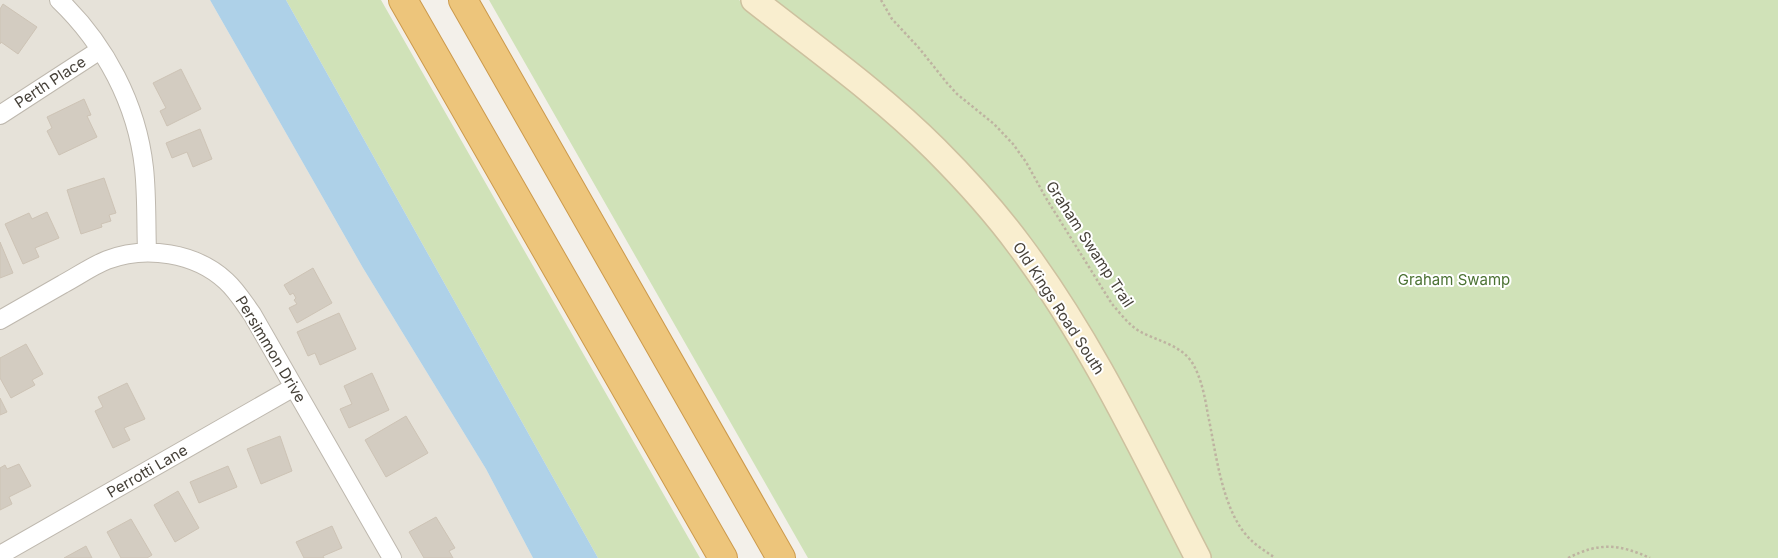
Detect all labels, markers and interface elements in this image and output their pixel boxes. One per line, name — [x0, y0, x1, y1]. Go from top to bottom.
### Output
street label: Perth Place — [11, 52, 89, 112]
street label: Graham Swamp Trail — [1042, 177, 1138, 311]
street label: Old Kings Road South — [1009, 238, 1109, 378]
park label: Graham Swamp — [1398, 270, 1510, 289]
street label: Persimmon Drive — [232, 292, 310, 406]
street label: Perrotti Lane — [103, 440, 191, 502]

